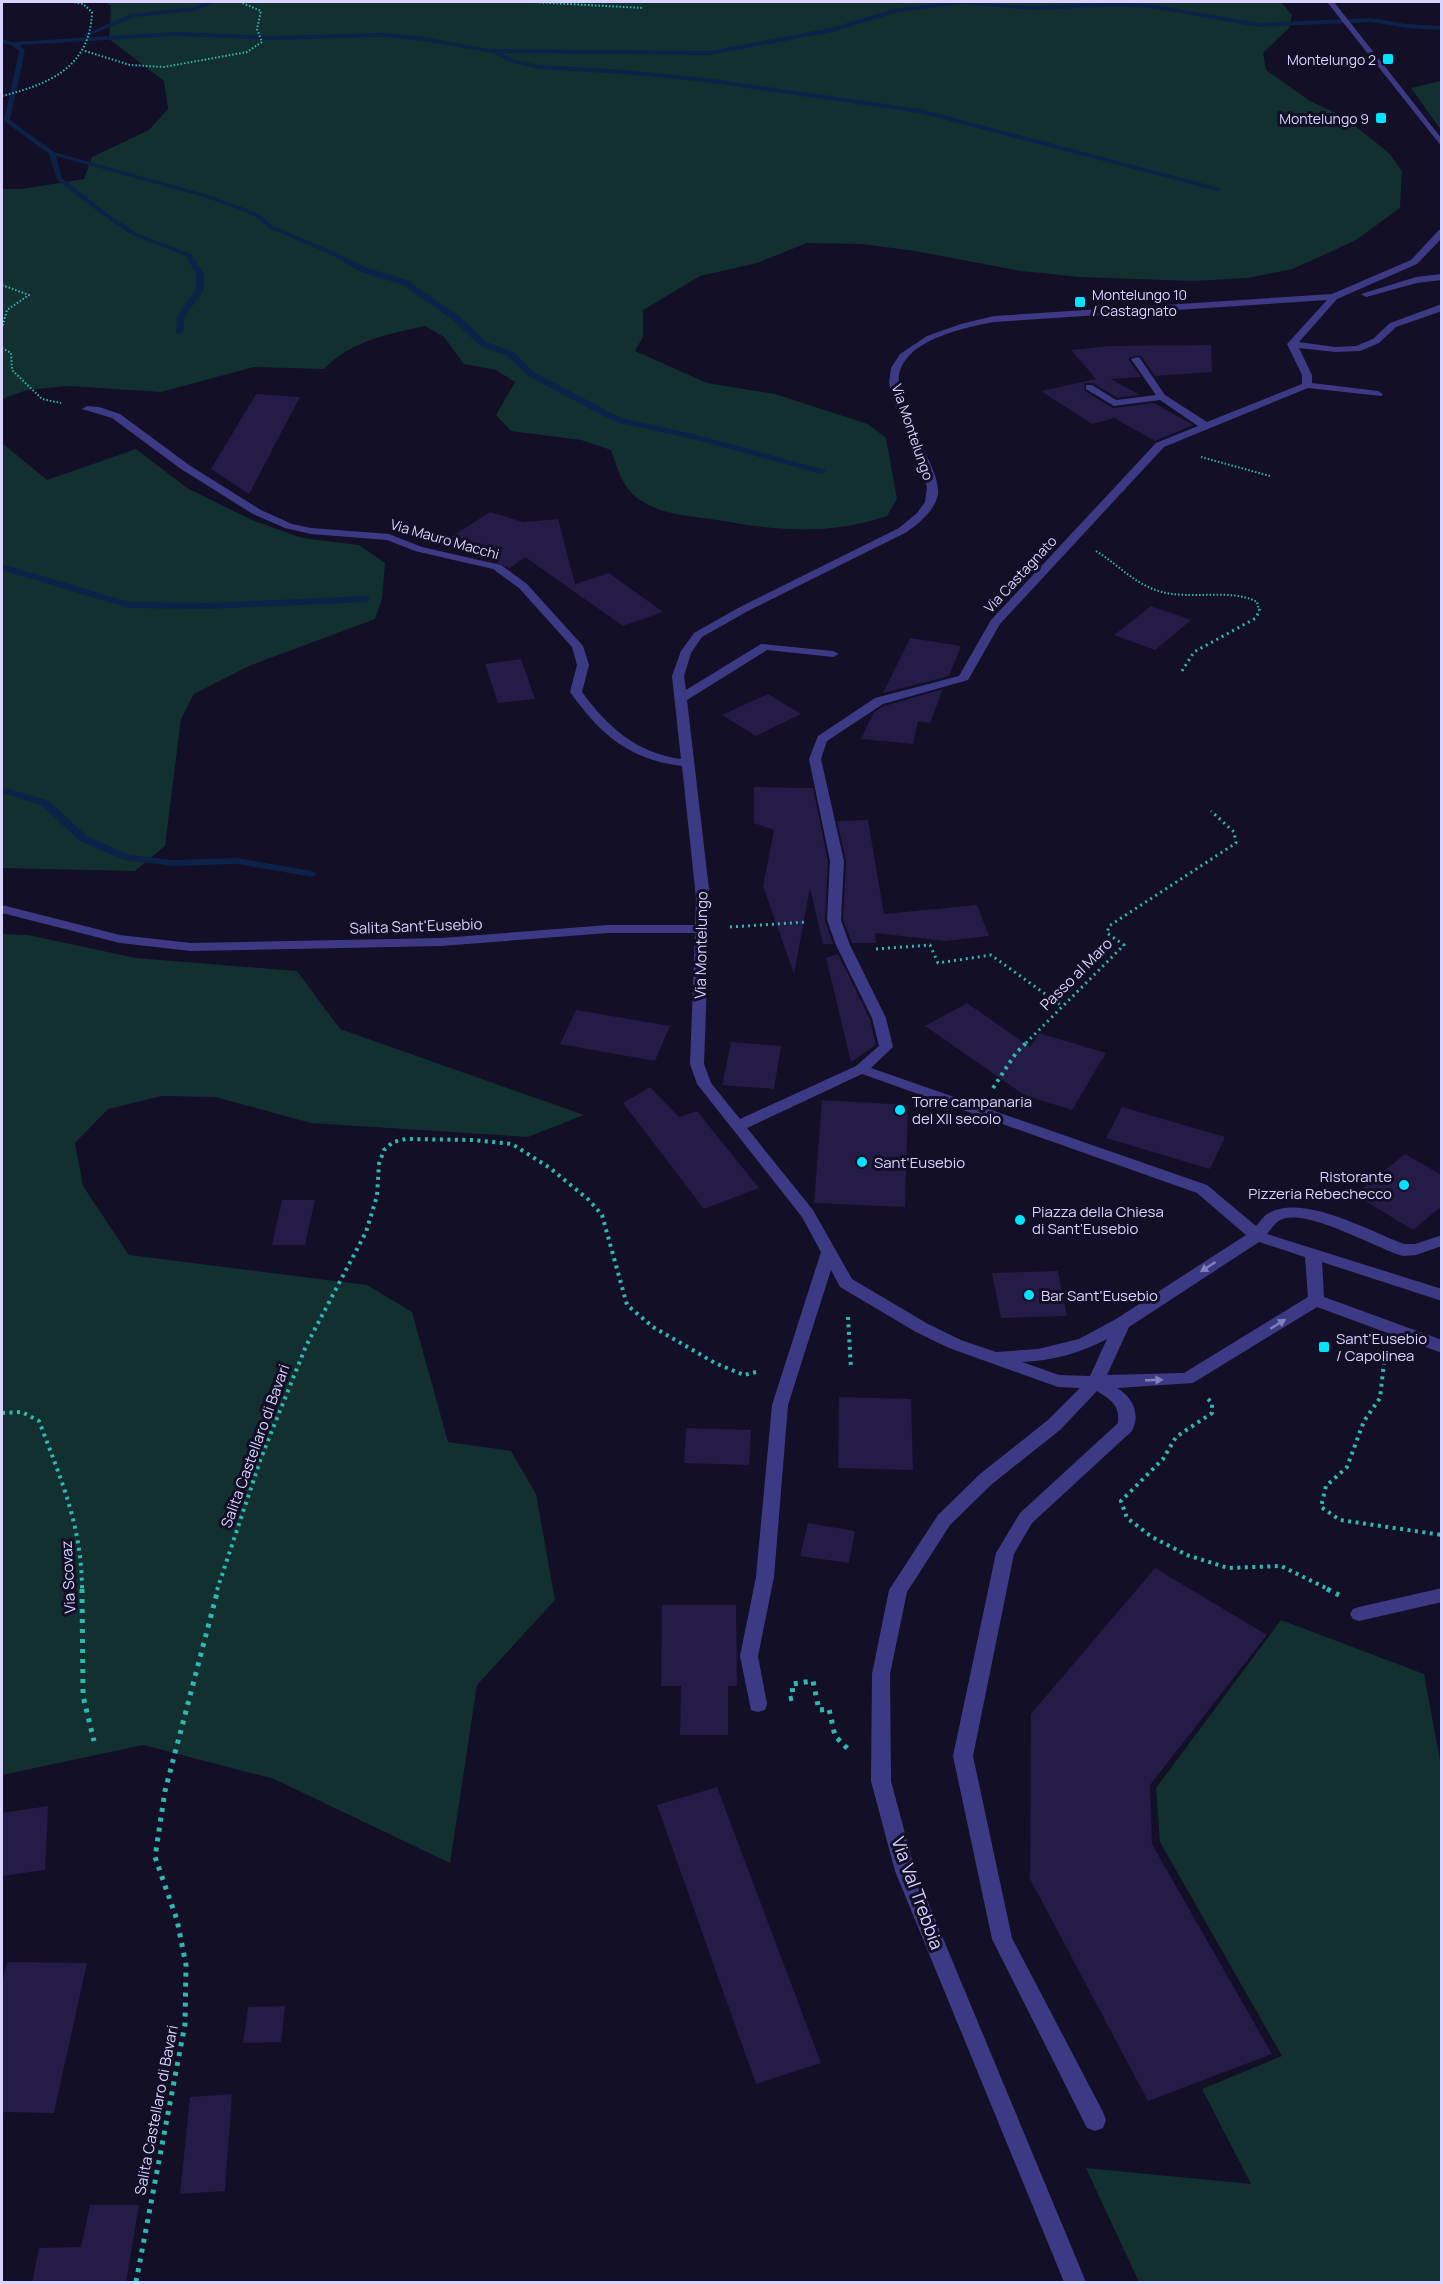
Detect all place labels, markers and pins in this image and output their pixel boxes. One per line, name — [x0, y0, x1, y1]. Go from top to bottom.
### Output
place label: Montelungo 2 — [1287, 50, 1376, 69]
marker: Montelungo 2 — [1381, 52, 1395, 66]
place label: Montelungo 9 — [1279, 109, 1369, 128]
marker: Montelungo 9 — [1374, 111, 1388, 125]
place label: Montelungo 10 / Castagnato — [1092, 285, 1187, 320]
marker: Montelungo 10 / Castagnato — [1073, 295, 1087, 309]
place label: Torre campanaria del XII secolo — [912, 1091, 1032, 1129]
marker: Torre campanaria del XII secolo — [893, 1103, 907, 1117]
place label: Sant'Eusebio — [874, 1152, 965, 1173]
marker: Sant'Eusebio — [855, 1155, 869, 1169]
place label: Ristorante Pizzeria Rebechecco — [1248, 1166, 1392, 1204]
marker: Ristorante Pizzeria Rebechecco — [1397, 1178, 1411, 1192]
place label: Piazza della Chiesa di Sant'Eusebio — [1032, 1201, 1164, 1239]
marker: Piazza della Chiesa di Sant'Eusebio — [1013, 1213, 1027, 1227]
place label: Bar Sant'Eusebio — [1041, 1285, 1158, 1306]
marker: Bar Sant'Eusebio — [1022, 1288, 1036, 1302]
place label: Sant'Eusebio / Capolinea — [1336, 1328, 1427, 1366]
marker: Sant'Eusebio / Capolinea — [1317, 1340, 1331, 1354]

